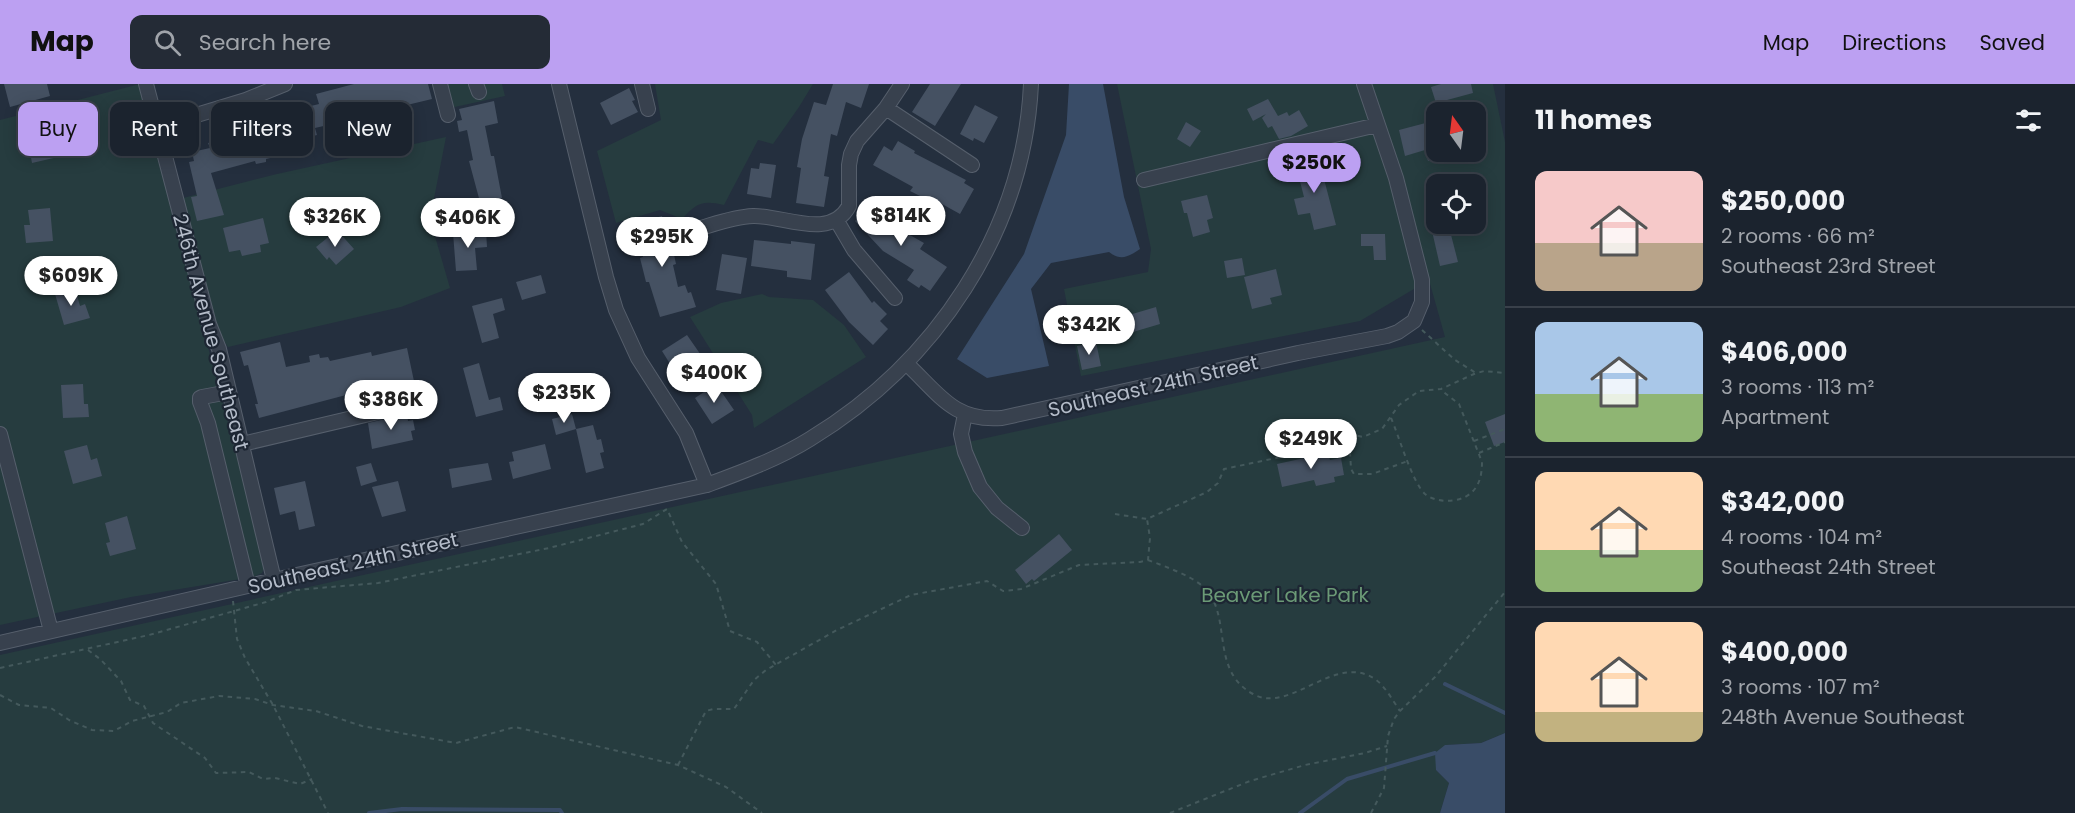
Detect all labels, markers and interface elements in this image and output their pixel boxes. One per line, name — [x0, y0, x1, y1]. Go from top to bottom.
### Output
search box — [130, 15, 550, 69]
text: Map — [30, 22, 94, 61]
icon: search — [151, 26, 184, 59]
text: Search here — [199, 27, 331, 58]
text: Map — [1763, 28, 1809, 57]
text: Directions — [1842, 28, 1946, 57]
text: Saved — [1979, 28, 2045, 57]
chip: Buy — [18, 102, 98, 156]
chip: Rent — [110, 102, 199, 156]
chip: Filters — [211, 102, 313, 156]
chip: New — [325, 102, 412, 156]
north arrow — [1426, 102, 1486, 162]
map controls — [1426, 102, 1486, 234]
text: 11 homes — [1535, 102, 1652, 138]
icon: filters — [2012, 104, 2045, 137]
pin: $250K — [1272, 143, 1356, 194]
text: $250K — [1282, 148, 1346, 176]
button: locate — [1426, 174, 1486, 234]
text: $250,000 — [1721, 183, 1845, 219]
icon: home — [1583, 195, 1655, 267]
pin: $814K — [859, 196, 943, 247]
pin: $326K — [293, 197, 377, 248]
pin: $406K — [426, 198, 510, 249]
text: $814K — [870, 201, 932, 229]
text: $326K — [303, 202, 367, 230]
text: $406K — [435, 203, 501, 231]
street label: 246th Avenue Southeast — [166, 211, 256, 453]
pin: $295K — [620, 217, 704, 268]
text: $295K — [630, 222, 694, 250]
text: 2 rooms · 66 m² — [1721, 222, 1875, 250]
text: Southeast 23rd Street — [1721, 252, 1936, 280]
pin: $609K — [29, 256, 113, 307]
text: $609K — [38, 261, 104, 289]
pin: $342K — [1047, 305, 1131, 356]
text: $342K — [1057, 310, 1121, 338]
text: $406,000 — [1721, 334, 1848, 370]
icon: home — [1583, 346, 1655, 418]
street label: Southeast 24th Street — [1045, 348, 1261, 424]
pin: $400K — [672, 353, 756, 404]
text: $400K — [681, 358, 747, 386]
pin: $235K — [522, 373, 606, 424]
text: 3 rooms · 113 m² — [1721, 373, 1874, 401]
text: $235K — [532, 378, 596, 406]
pin: $386K — [349, 380, 433, 431]
text: $386K — [359, 385, 423, 413]
text: Apartment — [1721, 403, 1829, 431]
pin: $249K — [1269, 419, 1353, 470]
text: $249K — [1279, 424, 1343, 452]
text: $342,000 — [1721, 484, 1845, 520]
icon: home — [1583, 496, 1655, 568]
text: 4 rooms · 104 m² — [1721, 523, 1882, 551]
street label: Southeast 24th Street — [245, 525, 461, 601]
text: Southeast 24th Street — [1721, 553, 1935, 581]
park label: Beaver Lake Park — [1201, 581, 1370, 609]
text: $400,000 — [1721, 634, 1848, 670]
icon: home — [1583, 646, 1655, 718]
text: 3 rooms · 107 m² — [1721, 673, 1880, 701]
text: 248th Avenue Southeast — [1721, 703, 1965, 731]

